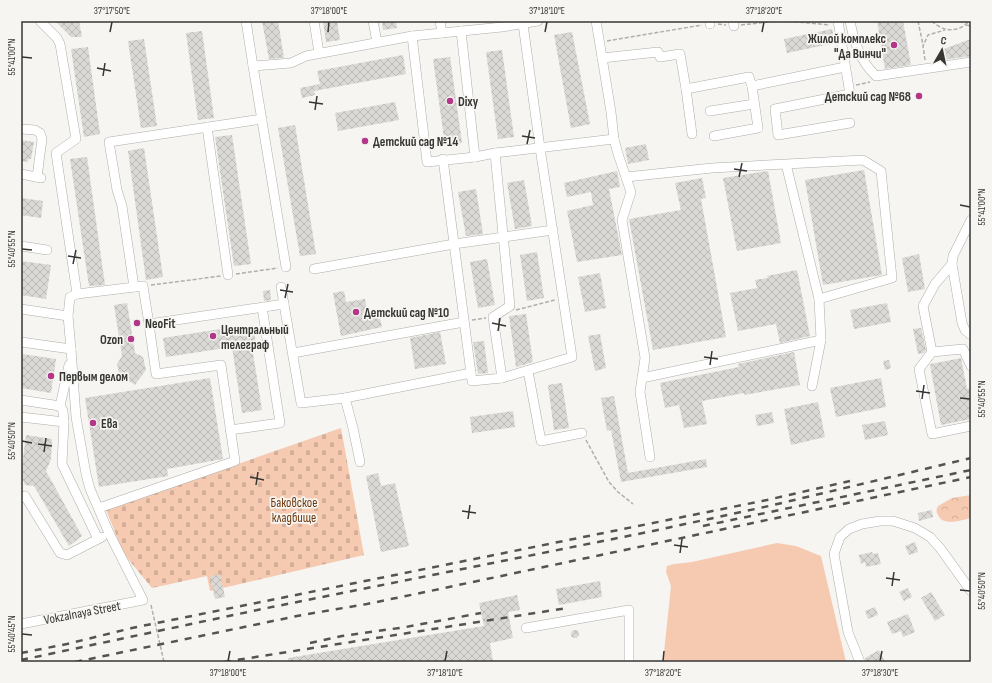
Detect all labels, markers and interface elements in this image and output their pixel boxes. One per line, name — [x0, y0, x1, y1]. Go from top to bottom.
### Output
text: 37°17'50"E — [94, 5, 130, 17]
text: 37°18'00"E — [311, 5, 347, 17]
text: 37°18'10"E — [529, 5, 565, 17]
text: 37°18'20"E — [746, 5, 782, 17]
north arrow — [922, 30, 962, 70]
place label: Жилой комплекс "Да Винчи" — [808, 31, 887, 62]
text: С — [940, 34, 948, 48]
text: 55°41'00"N — [6, 39, 18, 75]
marker: Жилой комплекс "Да Винчи" — [889, 40, 899, 50]
place label: Детский сад №68 — [825, 89, 911, 105]
marker: Детский сад №68 — [914, 91, 924, 101]
place label: Dixy — [458, 94, 479, 110]
marker: Dixy — [445, 96, 455, 106]
place label: Детский сад №14 — [373, 134, 458, 150]
marker: Детский сад №14 — [360, 136, 370, 146]
text: 55°41'00"N — [976, 189, 988, 225]
text: 55°40'55"N — [6, 230, 18, 268]
place label: Детский сад №10 — [364, 305, 449, 321]
marker: Детский сад №10 — [351, 307, 361, 317]
place label: NeoFit — [145, 316, 176, 332]
marker: NeoFit — [132, 318, 142, 328]
place label: Центральный телеграф — [221, 322, 289, 353]
marker: Центральный телеграф — [208, 331, 218, 341]
place label: Ozon — [100, 332, 123, 348]
marker: Ozon — [126, 334, 136, 344]
place label: Первым делом — [59, 369, 128, 385]
marker: Первым делом — [46, 371, 56, 381]
text: 55°40'55"N — [976, 380, 988, 418]
place label: Ева — [101, 416, 118, 432]
marker: Ева — [88, 418, 98, 428]
text: 55°40'50"N — [6, 422, 18, 460]
park label: Баковское кладбище — [271, 495, 317, 526]
text: 55°40'50"N — [976, 572, 988, 610]
street label: Vokzalnaya Street — [43, 598, 122, 628]
text: 55°40'45"N — [6, 615, 18, 653]
text: 37°18'00"E — [210, 667, 246, 679]
text: 37°18'10"E — [427, 667, 463, 679]
text: 37°18'20"E — [645, 667, 681, 679]
text: 37°18'30"E — [862, 667, 898, 679]

